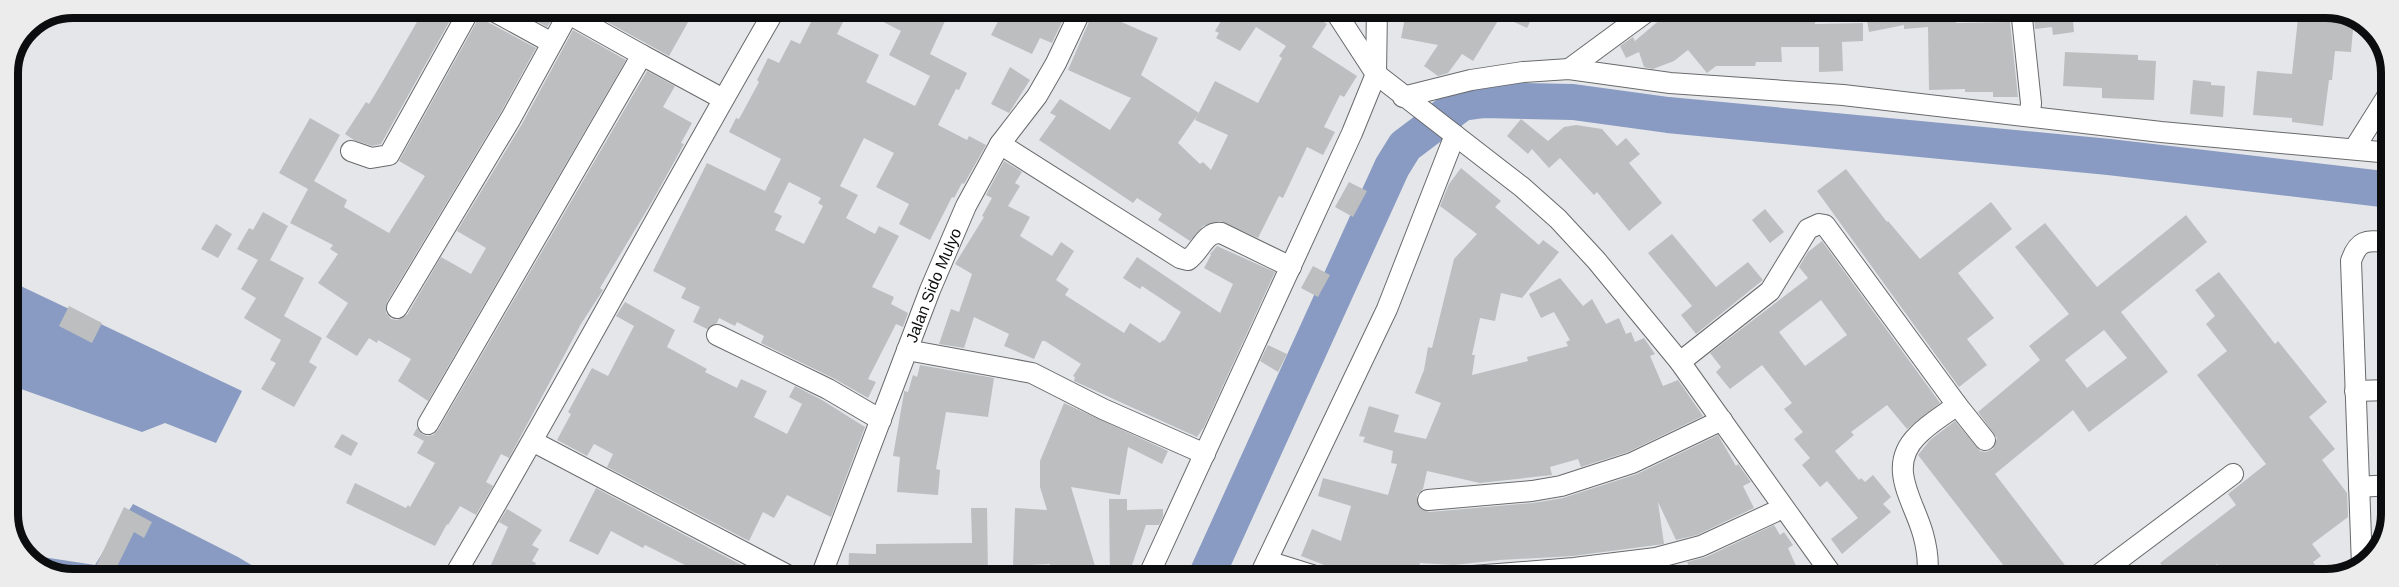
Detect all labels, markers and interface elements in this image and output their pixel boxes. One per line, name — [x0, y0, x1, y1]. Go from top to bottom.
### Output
street label: Jalan Sido Mulyo — [902, 225, 964, 345]

